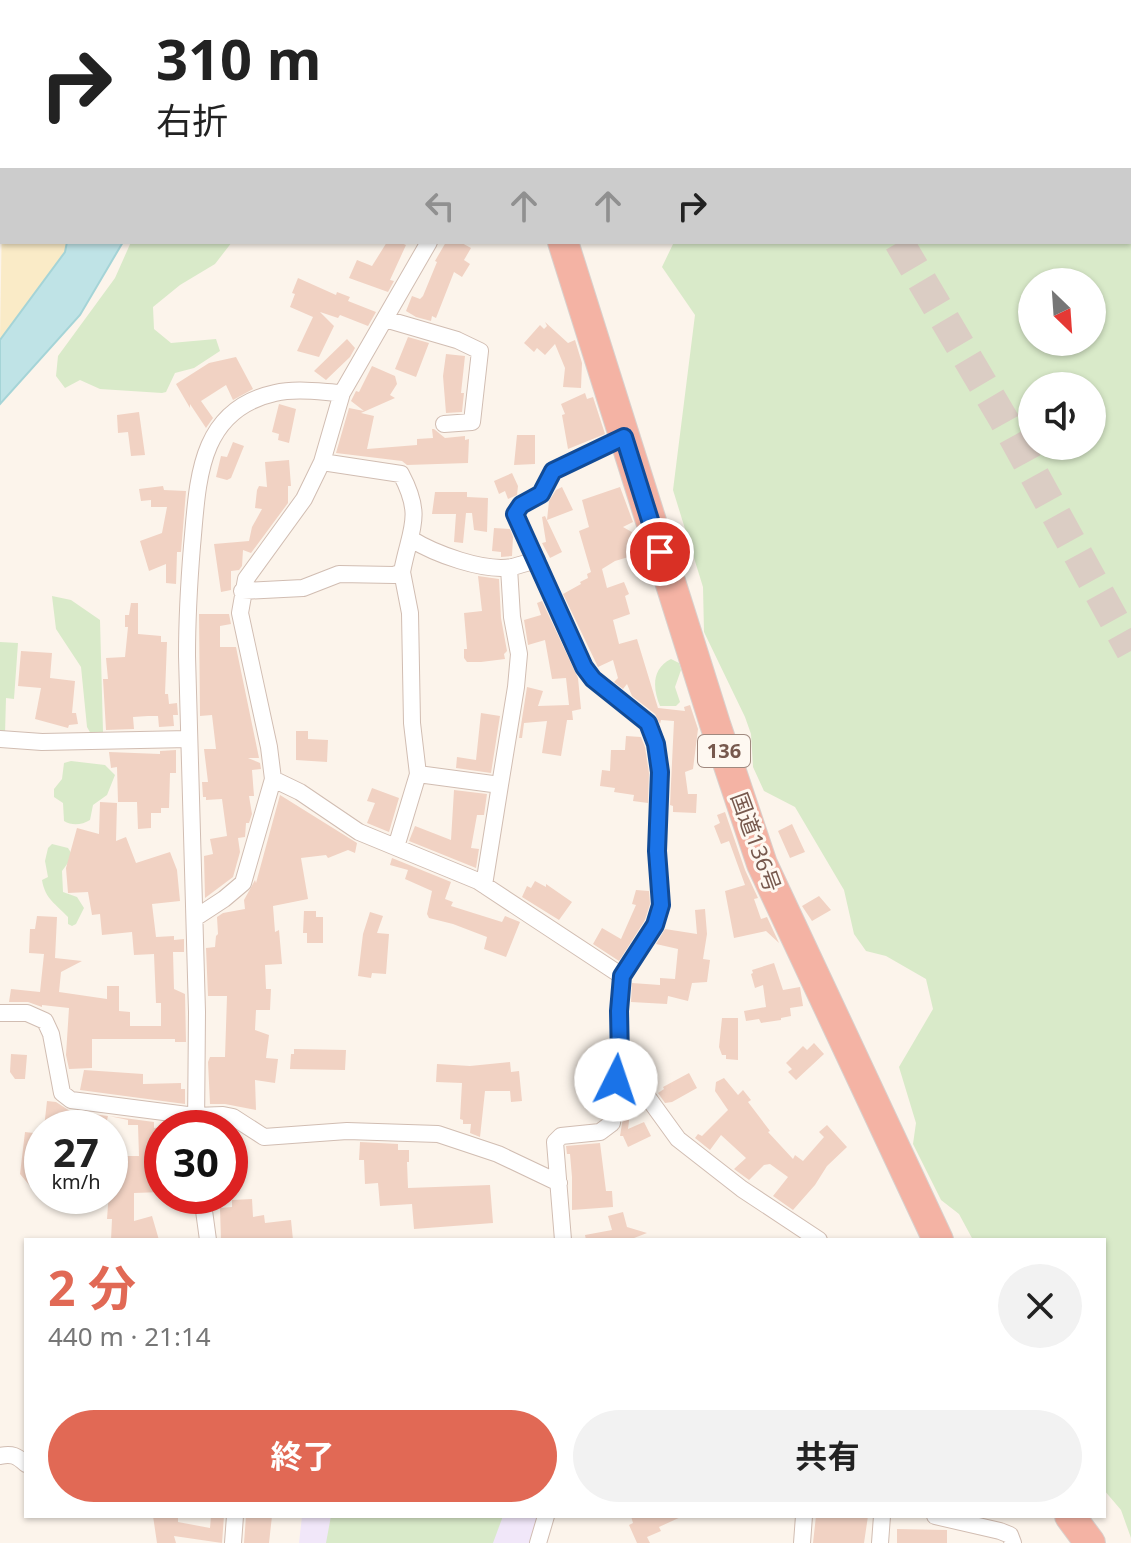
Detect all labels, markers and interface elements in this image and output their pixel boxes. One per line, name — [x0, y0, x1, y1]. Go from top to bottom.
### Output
text: 310 m — [156, 20, 321, 96]
icon: right — [24, 32, 128, 136]
text: 右折 — [156, 96, 228, 145]
icon: left — [418, 184, 462, 228]
icon: ahead — [502, 184, 546, 228]
icon: ahead — [586, 184, 630, 228]
icon: right — [670, 184, 714, 228]
north arrow — [1018, 268, 1106, 356]
map controls — [1018, 268, 1106, 460]
button: sound — [1018, 372, 1106, 460]
pin — [626, 518, 694, 586]
icon: arrive — [638, 530, 682, 574]
road number: 136 — [698, 735, 750, 767]
street label: 国道136号 — [725, 788, 789, 896]
position arrow — [574, 1038, 658, 1122]
speed limit sign: 30 — [144, 1110, 248, 1214]
text: 27 — [53, 1124, 99, 1179]
text: km/h — [51, 1168, 101, 1195]
text: 2 分 — [48, 1255, 136, 1320]
button: close — [998, 1264, 1082, 1348]
text: 440 m · 21:14 — [48, 1318, 211, 1354]
button: 終了 — [48, 1410, 557, 1502]
button: 共有 — [573, 1410, 1082, 1502]

